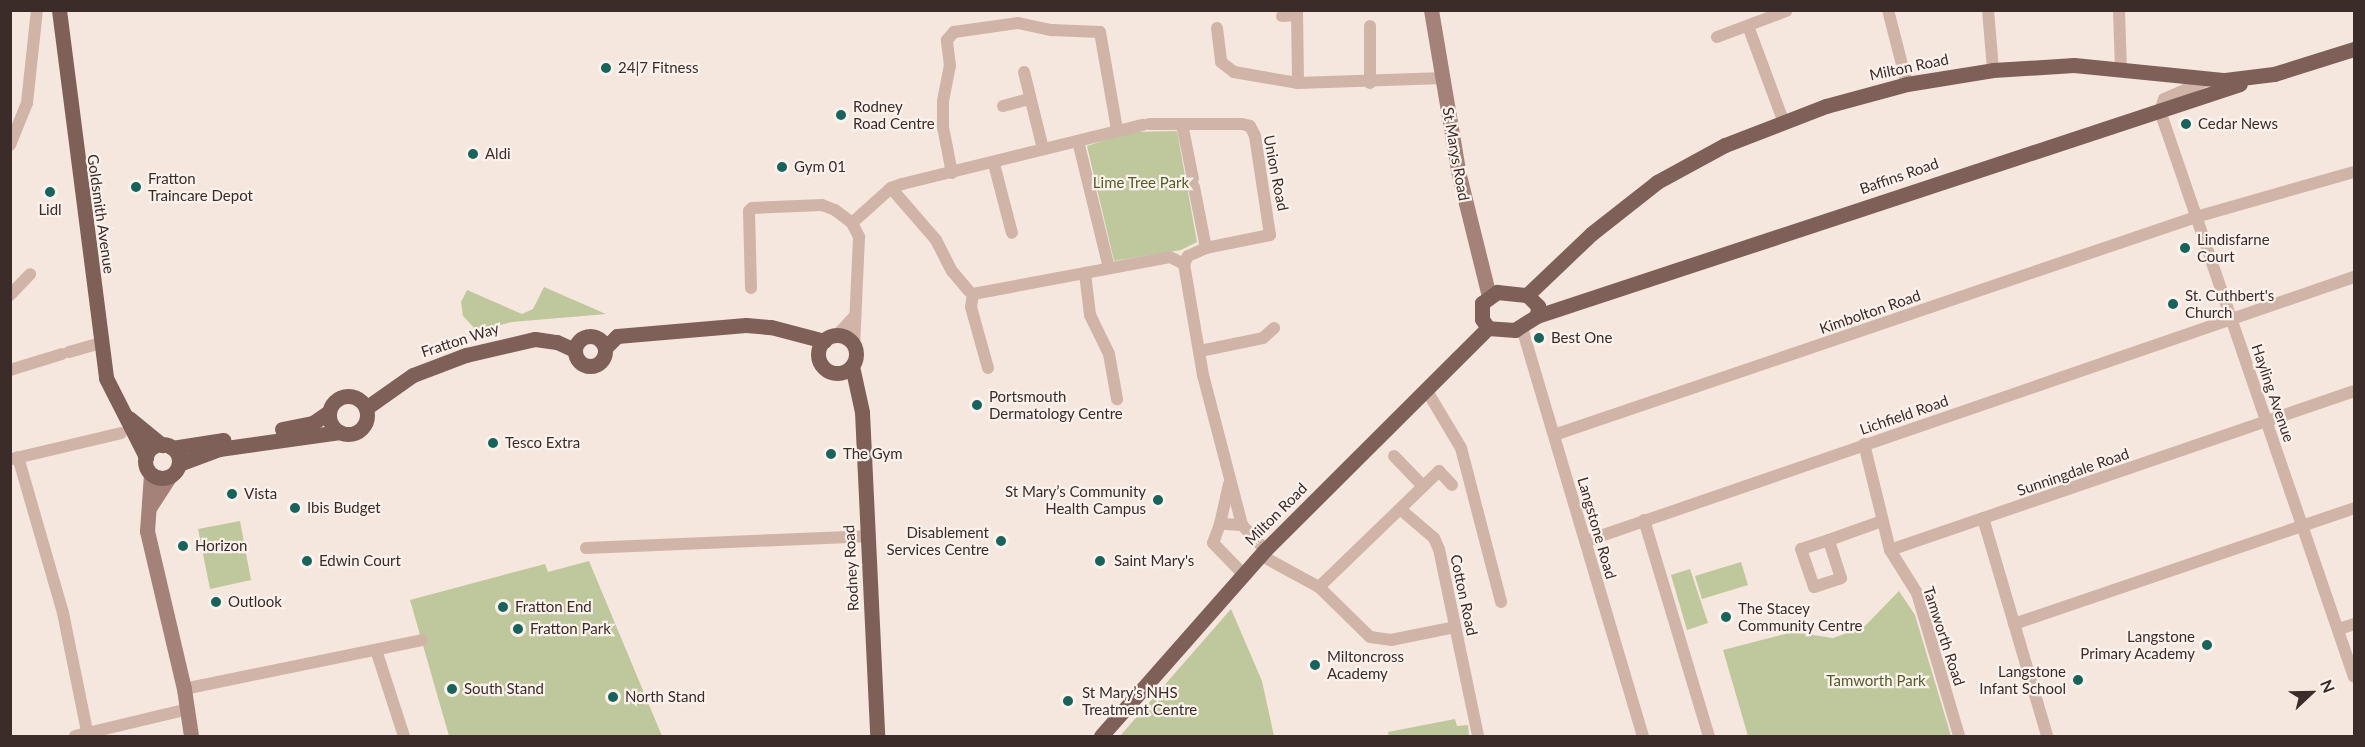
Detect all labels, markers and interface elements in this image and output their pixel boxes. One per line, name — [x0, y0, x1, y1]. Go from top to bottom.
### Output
street label: Milton Road — [1868, 50, 1950, 84]
place label: 24|7 Fitness — [618, 59, 698, 77]
marker: 24|7 Fitness — [599, 61, 613, 75]
place label: Rodney Road Centre — [853, 97, 935, 132]
street label: St Marys Road — [1439, 106, 1473, 202]
marker: Rodney Road Centre — [834, 108, 848, 122]
place label: Cedar News — [2198, 115, 2278, 133]
marker: Cedar News — [2179, 117, 2193, 131]
street label: Union Road — [1260, 134, 1292, 212]
place label: Aldi — [485, 145, 511, 163]
marker: Aldi — [466, 147, 480, 161]
street label: Goldsmith Avenue — [84, 153, 118, 275]
street label: Baffins Road — [1857, 154, 1941, 198]
place label: Gym 01 — [794, 158, 846, 176]
marker: Gym 01 — [775, 160, 789, 174]
place label: Fratton Traincare Depot — [148, 169, 253, 204]
park label: Lime Tree Park — [1093, 174, 1189, 192]
marker: Fratton Traincare Depot — [129, 180, 143, 194]
marker: Lidl — [43, 185, 57, 199]
place label: Lidl — [38, 201, 62, 219]
place label: Lindisfarne Court — [2197, 230, 2270, 265]
marker: Lindisfarne Court — [2178, 241, 2192, 255]
street label: Kimbolton Road — [1817, 286, 1923, 338]
place label: St. Cuthbert's Church — [2185, 286, 2274, 321]
marker: St. Cuthbert's Church — [2166, 297, 2180, 311]
street label: Fratton Way — [419, 319, 501, 361]
place label: Best One — [1551, 329, 1612, 347]
marker: Best One — [1532, 331, 1546, 345]
street label: Hayling Avenue — [2248, 341, 2298, 445]
place label: Portsmouth Dermatology Centre — [989, 387, 1123, 422]
street label: Lichfield Road — [1857, 391, 1951, 439]
marker: Portsmouth Dermatology Centre — [970, 398, 984, 412]
place label: Tesco Extra — [505, 434, 580, 452]
marker: Tesco Extra — [486, 436, 500, 450]
street label: Sunningdale Road — [2015, 444, 2131, 500]
place label: The Gym — [843, 445, 903, 463]
marker: The Gym — [824, 447, 838, 461]
street label: Langstone Road — [1574, 475, 1620, 581]
street label: Milton Road — [1241, 479, 1311, 549]
place label: St Mary’s Community Health Campus — [1005, 482, 1146, 517]
place label: Vista — [244, 485, 277, 503]
marker: Vista — [225, 487, 239, 501]
marker: St Mary’s Community Health Campus — [1151, 493, 1165, 507]
place label: Ibis Budget — [307, 499, 381, 517]
marker: Ibis Budget — [288, 501, 302, 515]
place label: Disablement Services Centre — [886, 523, 989, 558]
street label: Rodney Road — [840, 524, 862, 612]
marker: Disablement Services Centre — [994, 534, 1008, 548]
place label: Horizon — [195, 537, 247, 555]
marker: Horizon — [176, 539, 190, 553]
place label: Edwin Court — [319, 552, 401, 570]
marker: Saint Mary's — [1091, 552, 1109, 570]
place label: Saint Mary's — [1114, 552, 1194, 570]
street label: Cotton Road — [1447, 553, 1481, 637]
marker: Edwin Court — [300, 554, 314, 568]
street label: Tamworth Road — [1919, 584, 1969, 688]
place label: Outlook — [228, 593, 282, 611]
marker: Outlook — [209, 595, 223, 609]
place label: Fratton End — [515, 598, 592, 616]
place label: The Stacey Community Centre — [1738, 599, 1863, 634]
marker: Fratton End — [496, 600, 510, 614]
marker: The Stacey Community Centre — [1719, 610, 1733, 624]
place label: Fratton Park — [530, 620, 611, 638]
marker: Fratton Park — [511, 622, 525, 636]
place label: Langstone Primary Academy — [2079, 627, 2195, 662]
marker: Langstone Primary Academy — [2200, 638, 2214, 652]
place label: Miltoncross Academy — [1327, 647, 1404, 682]
marker: Miltoncross Academy — [1308, 658, 1322, 672]
place label: Langstone Infant School — [1979, 662, 2066, 697]
north arrow — [2281, 663, 2341, 723]
park label: Tamworth Park — [1826, 672, 1926, 690]
marker: Langstone Infant School — [2071, 673, 2085, 687]
text: N — [2317, 677, 2339, 695]
place label: South Stand — [464, 680, 544, 698]
marker: South Stand — [445, 682, 459, 696]
place label: St Mary’s NHS Treatment Centre — [1082, 683, 1197, 718]
place label: North Stand — [625, 688, 705, 706]
marker: North Stand — [606, 690, 620, 704]
marker: St Mary’s NHS Treatment Centre — [1059, 692, 1077, 710]

